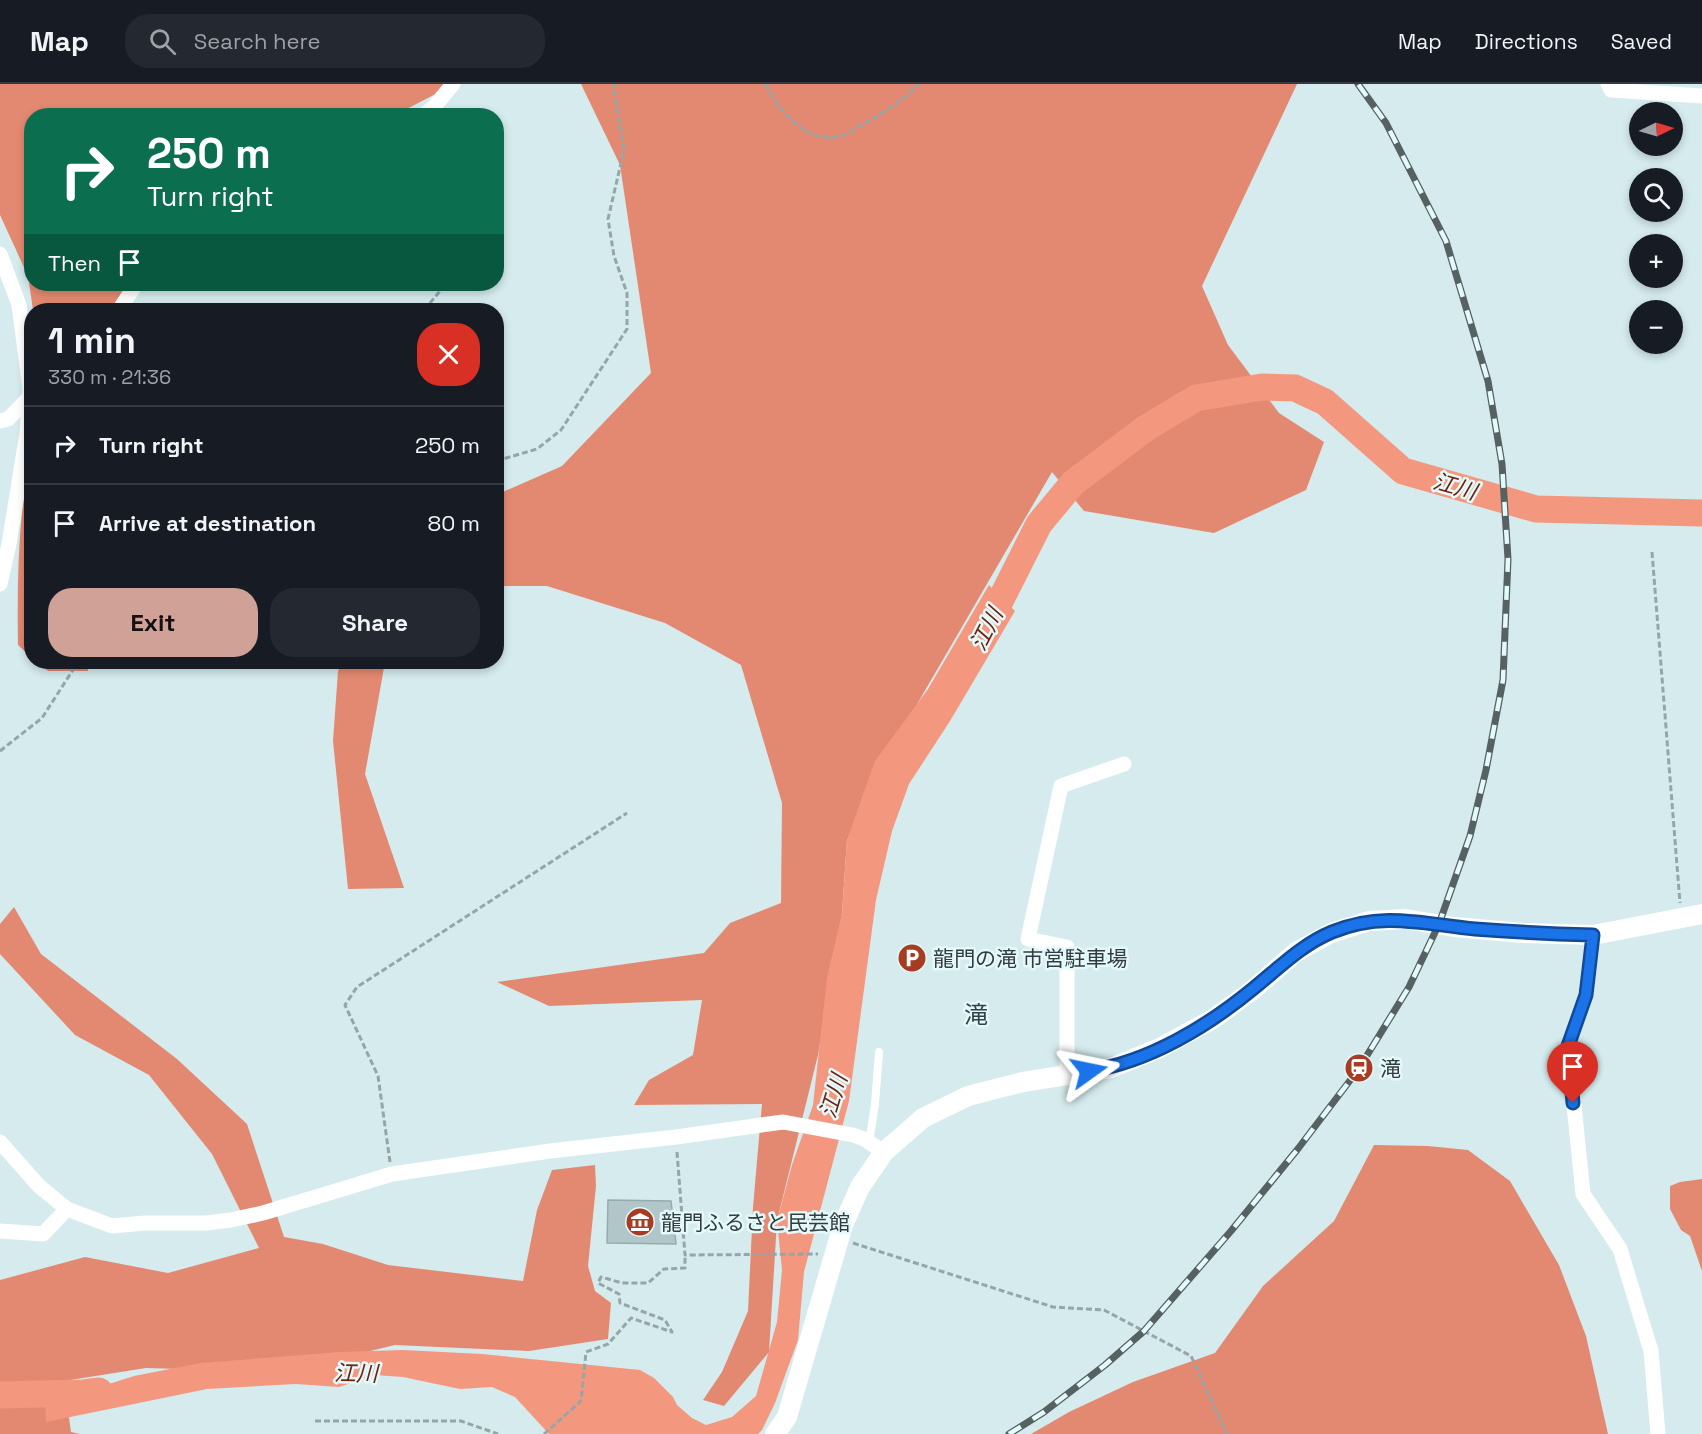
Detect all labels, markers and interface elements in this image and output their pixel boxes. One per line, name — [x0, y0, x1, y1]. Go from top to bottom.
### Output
search box — [125, 14, 545, 68]
text: Map — [30, 23, 89, 59]
icon: search — [146, 25, 179, 58]
text: Search here — [194, 27, 321, 55]
text: Map — [1398, 28, 1442, 55]
text: Directions — [1475, 28, 1578, 55]
text: Saved — [1611, 28, 1672, 55]
north arrow — [1629, 102, 1683, 156]
map controls — [1629, 102, 1683, 354]
text: 250 m — [147, 127, 271, 180]
icon: right — [48, 132, 126, 210]
button: search — [1629, 168, 1683, 222]
text: Turn right — [147, 179, 274, 214]
button: + — [1629, 234, 1683, 288]
icon: arrive — [113, 246, 146, 279]
text: Then — [48, 249, 101, 277]
button: − — [1629, 300, 1683, 354]
text: 1 min — [48, 318, 136, 364]
button: close — [417, 323, 480, 386]
text: 330 m · 21:36 — [48, 364, 171, 390]
icon: right — [48, 429, 81, 462]
text: Turn right — [99, 431, 204, 459]
text: 250 m — [415, 431, 480, 459]
water label: 江川 — [1430, 466, 1482, 506]
icon: arrive — [48, 507, 81, 540]
text: Arrive at destination — [99, 509, 316, 537]
text: 80 m — [428, 509, 480, 537]
button: Exit — [48, 588, 258, 657]
button: Share — [270, 588, 480, 657]
water label: 江川 — [964, 601, 1009, 655]
parking icon: 龍門の滝 市営駐車場 — [896, 942, 928, 974]
place label: 龍門の滝 市営駐車場 — [933, 945, 1127, 972]
district label: 滝 — [964, 999, 988, 1030]
position arrow — [1057, 1039, 1121, 1103]
pin — [1547, 1041, 1598, 1103]
icon: arrive — [1556, 1050, 1589, 1083]
station icon: 滝 — [1343, 1052, 1375, 1084]
place label: 滝 — [1380, 1055, 1401, 1082]
water label: 江川 — [813, 1069, 853, 1121]
museum icon: 龍門ふるさと民芸館 — [624, 1206, 656, 1238]
place label: 龍門ふるさと民芸館 — [661, 1209, 850, 1236]
water label: 江川 — [334, 1359, 380, 1387]

